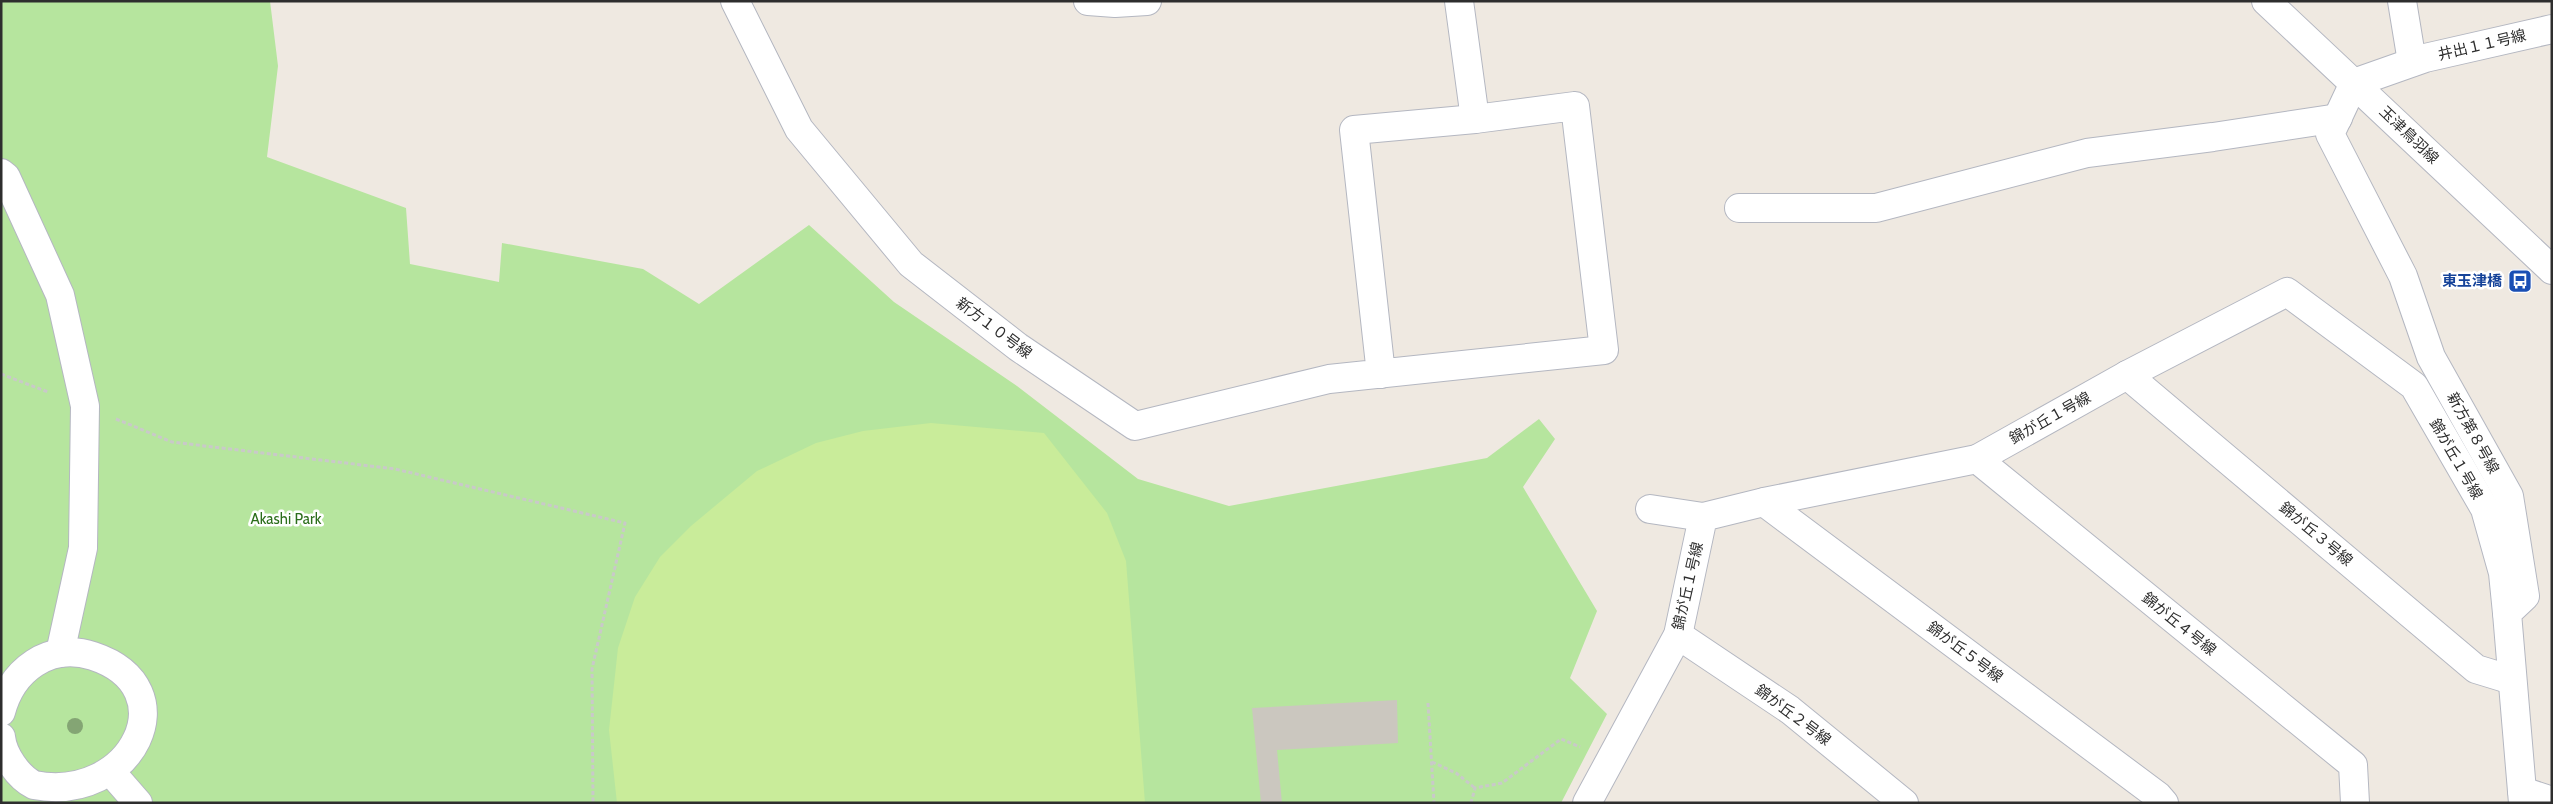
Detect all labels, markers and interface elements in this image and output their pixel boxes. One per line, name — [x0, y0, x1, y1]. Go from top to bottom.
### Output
street label: 井出１１号線 — [2436, 26, 2528, 64]
street label: 玉津鳥羽線 — [2376, 102, 2442, 168]
bus stop icon: 東玉津橋 — [2507, 268, 2533, 294]
place label: 東玉津橋 — [2442, 272, 2503, 290]
street label: 新方１０号線 — [953, 294, 1035, 362]
street label: 錦が丘１号線 — [2006, 388, 2094, 448]
street label: 新方第８号線 — [2443, 389, 2503, 477]
street label: 錦が丘１号線 — [2426, 416, 2486, 502]
street label: 錦が丘３号線 — [2276, 498, 2356, 570]
park label: Akashi Park — [250, 510, 322, 528]
street label: 錦が丘１号線 — [1669, 540, 1707, 632]
street label: 錦が丘４号線 — [2138, 589, 2220, 659]
street label: 錦が丘５号線 — [1924, 618, 2006, 686]
street label: 錦が丘２号線 — [1752, 681, 1834, 749]

